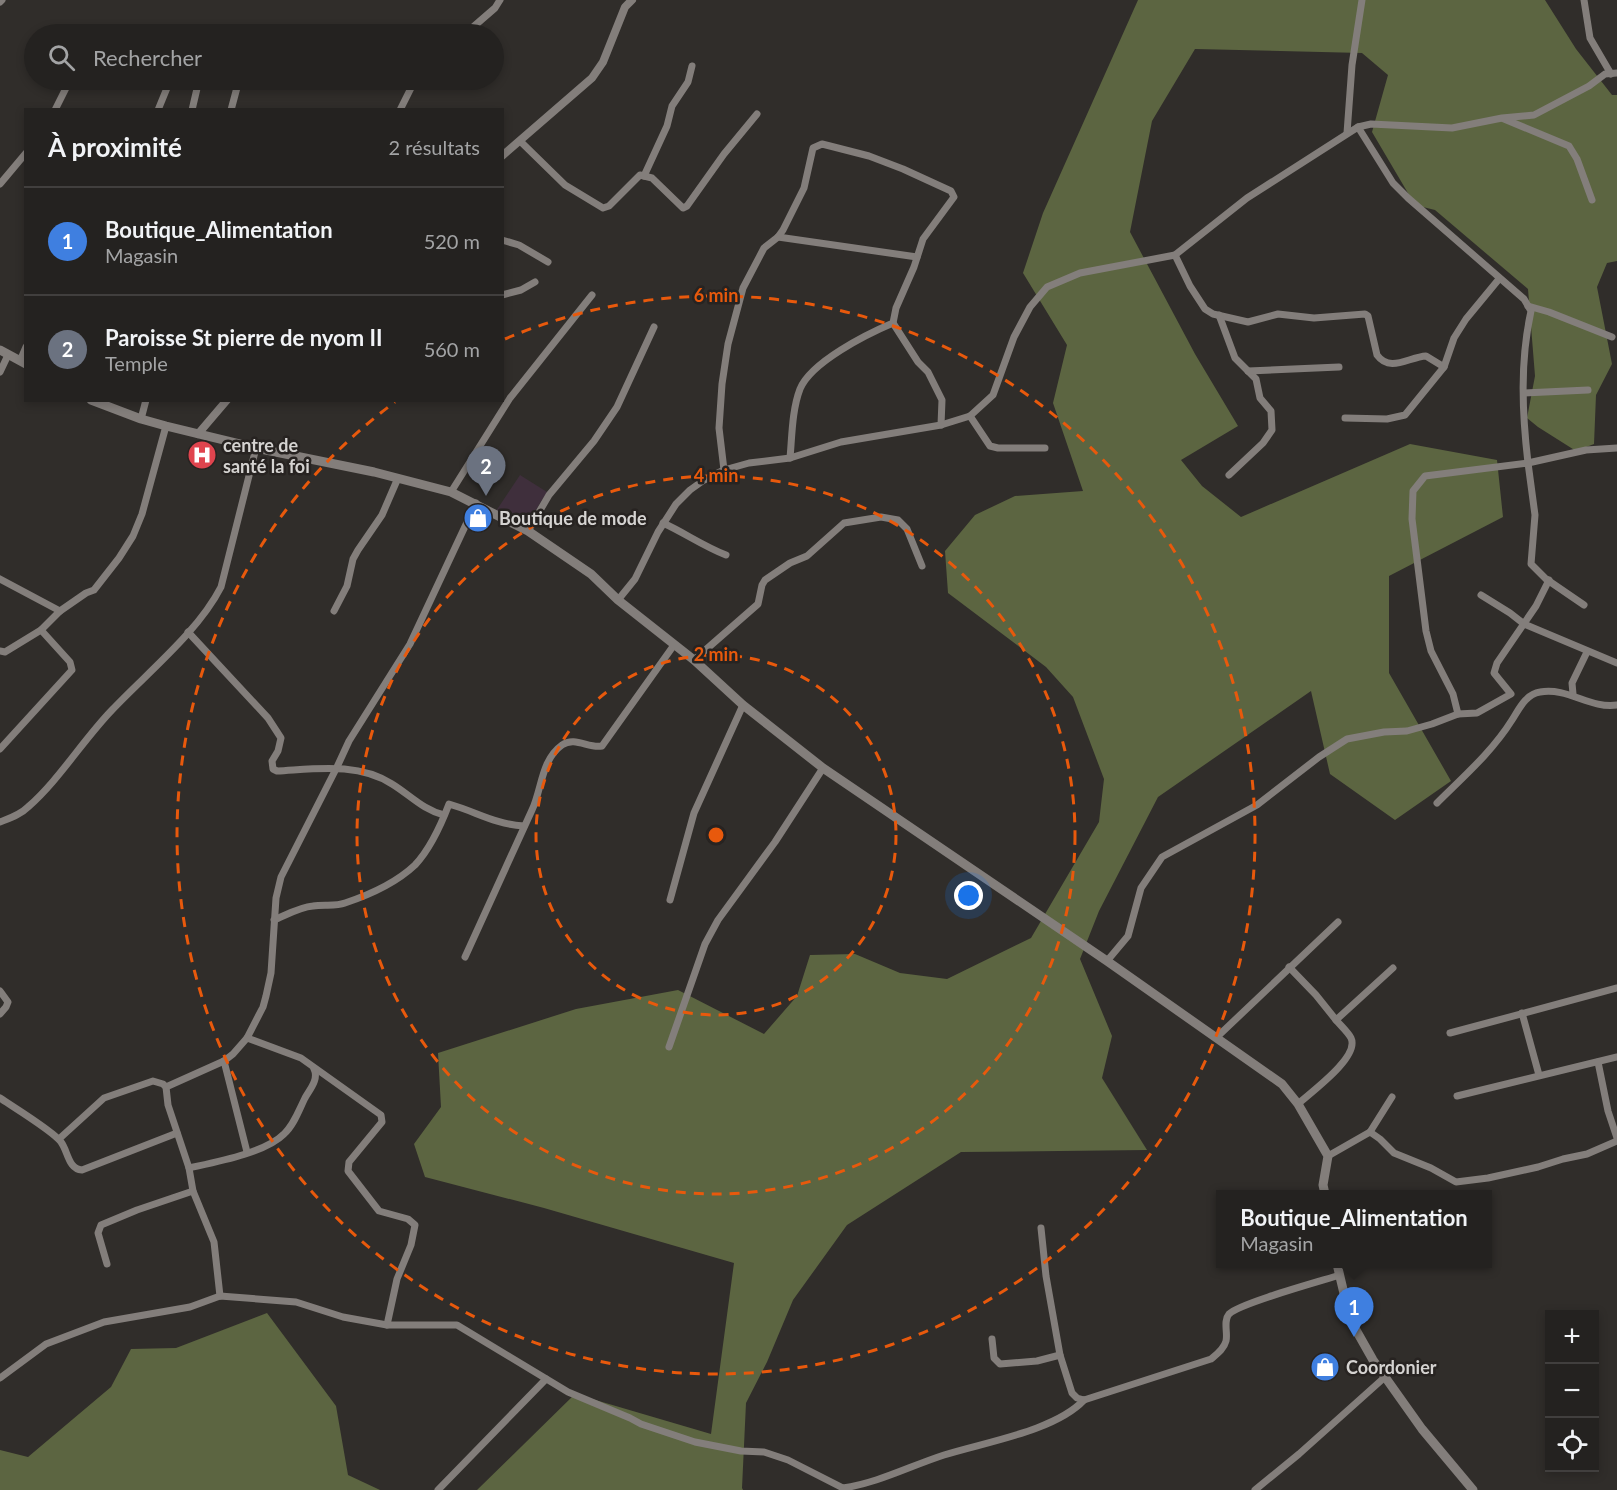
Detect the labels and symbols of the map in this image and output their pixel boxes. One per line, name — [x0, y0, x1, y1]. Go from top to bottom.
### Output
text: 6 min — [694, 284, 738, 306]
place label: centre de santé la foi — [223, 434, 310, 477]
hospital icon: centre de santé la foi — [186, 439, 218, 471]
pin: 2 — [466, 446, 506, 496]
text: 4 min — [694, 464, 738, 486]
shop icon: Boutique de mode — [462, 502, 494, 534]
place label: Boutique de mode — [499, 507, 647, 529]
text: 2 min — [694, 643, 738, 665]
centre of rings — [706, 825, 726, 845]
your location — [954, 881, 983, 910]
pin: 1 — [1334, 1288, 1374, 1337]
shop icon: Coordonier — [1309, 1351, 1341, 1383]
place label: Coordonier — [1346, 1356, 1437, 1378]

